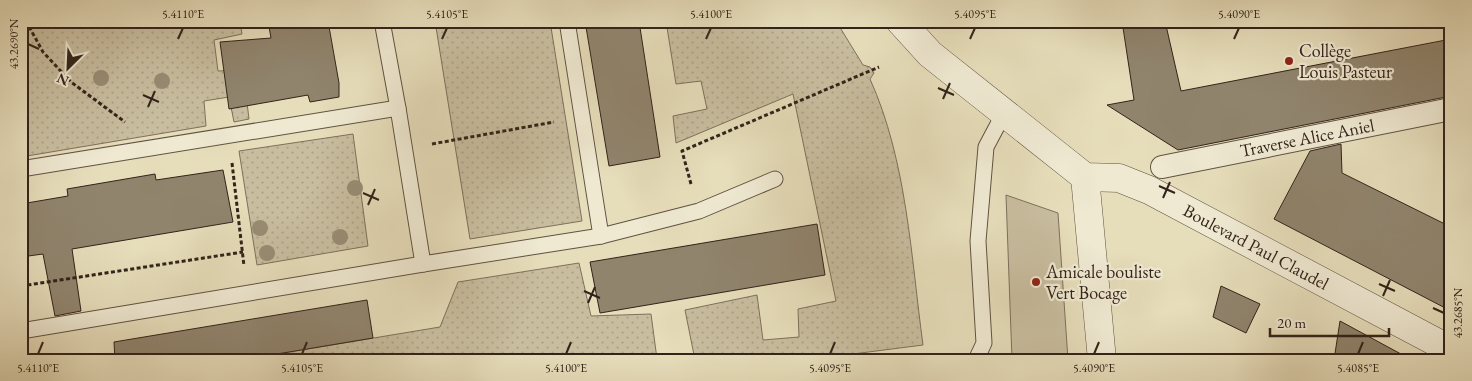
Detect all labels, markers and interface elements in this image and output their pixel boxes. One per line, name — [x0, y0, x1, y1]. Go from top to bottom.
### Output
text: 5.4110°E — [162, 6, 204, 22]
text: 5.4105°E — [426, 6, 468, 22]
text: 5.4100°E — [690, 6, 732, 22]
text: 5.4095°E — [954, 6, 996, 22]
text: 5.4090°E — [1218, 6, 1260, 22]
text: 43.2690°N — [6, 18, 22, 69]
place label: Collège Louis Pasteur — [1299, 39, 1392, 83]
north arrow — [42, 42, 92, 92]
marker: Collège Louis Pasteur — [1283, 55, 1295, 67]
text: N — [53, 69, 72, 90]
street label: Traverse Alice Aniel — [1238, 113, 1376, 162]
street label: Boulevard Paul Claudel — [1179, 198, 1333, 295]
place label: Amicale bouliste Vert Bocage — [1045, 260, 1161, 304]
marker: Amicale bouliste Vert Bocage — [1030, 276, 1042, 288]
text: 43.2685°N — [1450, 287, 1466, 338]
scale bar — [1270, 306, 1388, 338]
text: 20 m — [1277, 313, 1306, 332]
text: 5.4110°E — [17, 360, 59, 376]
text: 5.4105°E — [281, 360, 323, 376]
text: 5.4100°E — [545, 360, 587, 376]
text: 5.4095°E — [809, 360, 851, 376]
text: 5.4090°E — [1073, 360, 1115, 376]
text: 5.4085°E — [1337, 360, 1379, 376]

